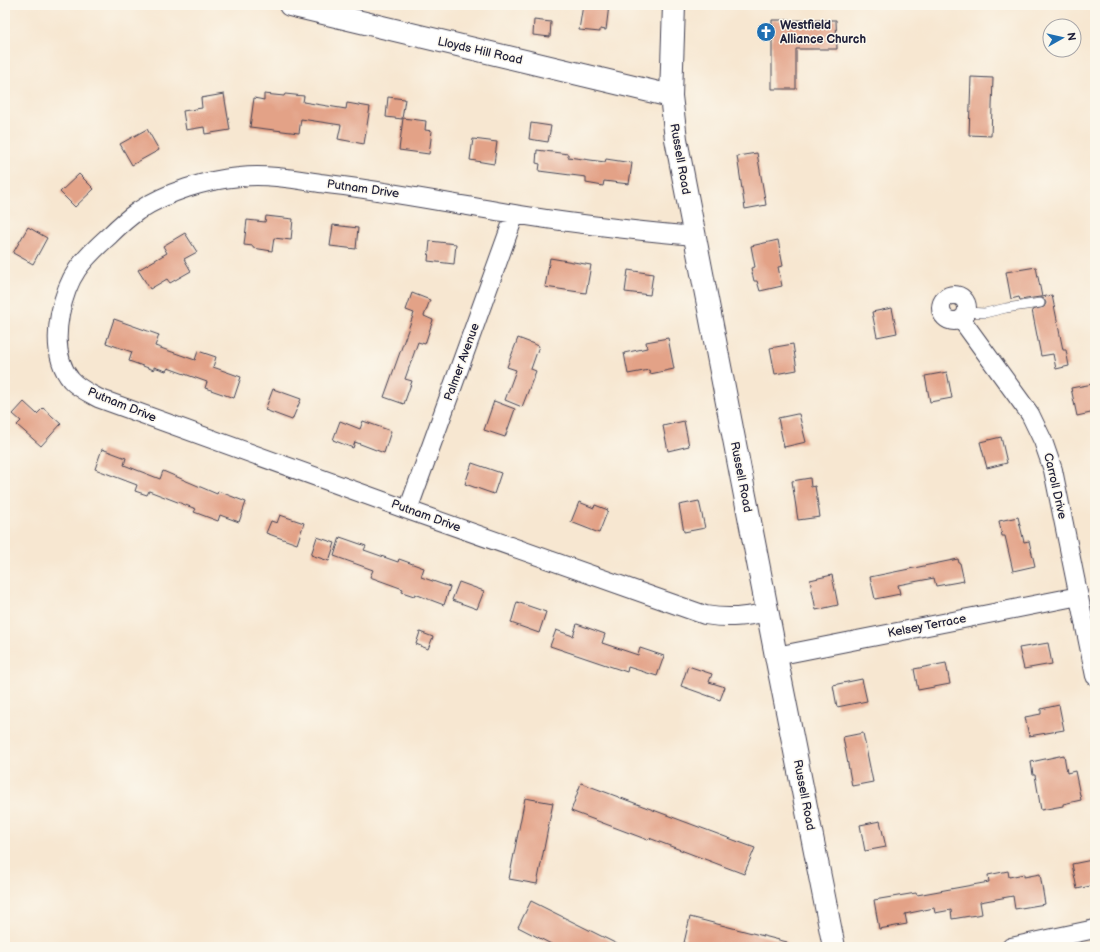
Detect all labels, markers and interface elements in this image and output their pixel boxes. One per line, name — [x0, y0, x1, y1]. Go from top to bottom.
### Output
place label: Westfield Alliance Church — [779, 18, 866, 47]
north arrow — [1042, 18, 1082, 58]
church icon: Westfield Alliance Church — [755, 21, 777, 43]
text: N — [1064, 32, 1078, 42]
street label: Lloyds Hill Road — [436, 34, 524, 68]
street label: Russell Road — [666, 122, 694, 196]
street label: Putnam Drive — [326, 177, 400, 201]
street label: Palmer Avenue — [441, 321, 483, 403]
street label: Putnam Drive — [85, 384, 159, 426]
street label: Russell Road — [727, 440, 755, 514]
street label: Carroll Drive — [1040, 451, 1070, 521]
street label: Putnam Drive — [389, 496, 463, 536]
street label: Kelsey Terrace — [886, 611, 968, 641]
street label: Russell Road — [790, 758, 818, 832]

